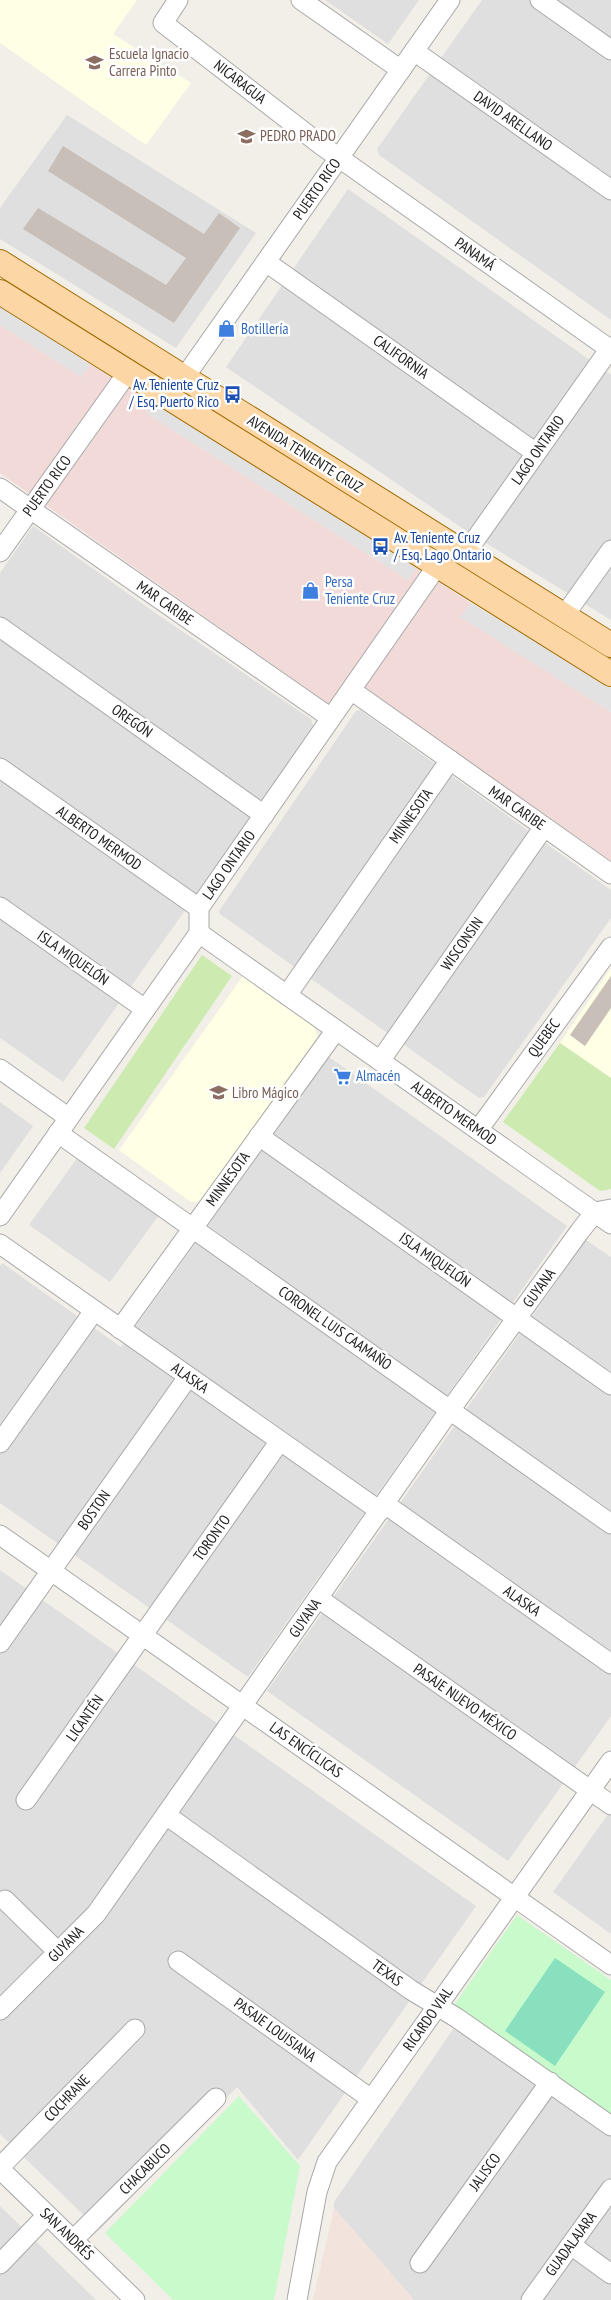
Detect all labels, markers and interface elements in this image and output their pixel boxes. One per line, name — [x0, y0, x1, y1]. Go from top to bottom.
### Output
place label: Escuela Ignacio Carrera Pinto — [109, 44, 189, 80]
school or university icon: Escuela Ignacio Carrera Pinto — [85, 53, 105, 73]
street label: NICARAGUA — [210, 55, 271, 108]
street label: DAVID ARELLANO — [470, 86, 556, 155]
school or university icon: PEDRO PRADO — [236, 126, 256, 146]
place label: PEDRO PRADO — [260, 126, 336, 145]
street label: PUERTO RICO — [289, 154, 345, 223]
street label: PANAMÁ — [451, 233, 500, 275]
shop icon: Botillería — [217, 319, 237, 339]
place label: Botillería — [241, 319, 288, 338]
street label: CALIFORNIA — [370, 331, 434, 383]
place label: Av. Teniente Cruz / Esq. Puerto Rico — [128, 375, 219, 411]
bus stop icon: Av. Teniente Cruz / Esq. Puerto Rico — [223, 384, 243, 404]
street label: AVENIDA TENIENTE CRUZ — [244, 410, 367, 497]
street label: LAGO ONTARIO — [507, 411, 568, 488]
street label: PUERTO RICO — [18, 452, 75, 520]
place label: Av. Teniente Cruz / Esq. Lago Ontario — [393, 528, 491, 564]
bus stop icon: Av. Teniente Cruz / Esq. Lago Ontario — [370, 537, 390, 557]
place label: Persa Teniente Cruz — [325, 572, 395, 608]
street label: MAR CARIBE — [133, 576, 197, 629]
shop icon: Persa Teniente Cruz — [301, 581, 321, 601]
street label: OREGÓN — [108, 700, 156, 741]
street label: MAR CARIBE — [485, 781, 549, 834]
street label: MINNESOTA — [385, 784, 437, 847]
street label: ALBERTO MERMOD — [53, 801, 146, 874]
street label: LAGO ONTARIO — [198, 826, 259, 903]
street label: WISCONSIN — [436, 913, 487, 974]
street label: ISLA MIQUELÓN — [34, 926, 113, 989]
street label: QUEBEC — [523, 1015, 564, 1061]
supermarket icon: Almacén — [332, 1066, 352, 1086]
place label: Almacén — [356, 1066, 400, 1085]
street label: ALBERTO MERMOD — [408, 1076, 501, 1149]
school or university icon: Libro Mágico — [208, 1083, 228, 1103]
place label: Libro Mágico — [232, 1083, 299, 1102]
street label: MINNESOTA — [201, 1147, 254, 1210]
street label: ISLA MIQUELÓN — [396, 1228, 475, 1291]
street label: GUYANA — [518, 1264, 560, 1311]
street label: CORONEL LUIS CAAMAÑO — [275, 1281, 396, 1374]
street label: ALASKA — [168, 1358, 213, 1398]
street label: BOSTON — [73, 1486, 114, 1533]
street label: TORONTO — [189, 1511, 234, 1564]
street label: ALASKA — [500, 1581, 545, 1621]
street label: GUYANA — [284, 1594, 325, 1641]
street label: PASAJE NUEVO MÉXICO — [410, 1659, 521, 1744]
street label: LICANTÉN — [62, 1691, 107, 1745]
street label: LAS ENCÍCLICAS — [266, 1718, 346, 1782]
street label: GUYANA — [44, 1921, 88, 1966]
street label: TEXAS — [368, 1955, 407, 1990]
street label: RICARDO VIAL — [399, 1982, 457, 2055]
street label: PASAJE LOUISIANA — [231, 1993, 321, 2066]
street label: COCHRANE — [40, 2070, 94, 2125]
street label: CHACABUCO — [115, 2139, 174, 2198]
street label: JALISCO — [464, 2149, 505, 2195]
street label: SAN ANDRÉS — [36, 2203, 98, 2264]
street label: GUADALAJARA — [541, 2207, 601, 2280]

